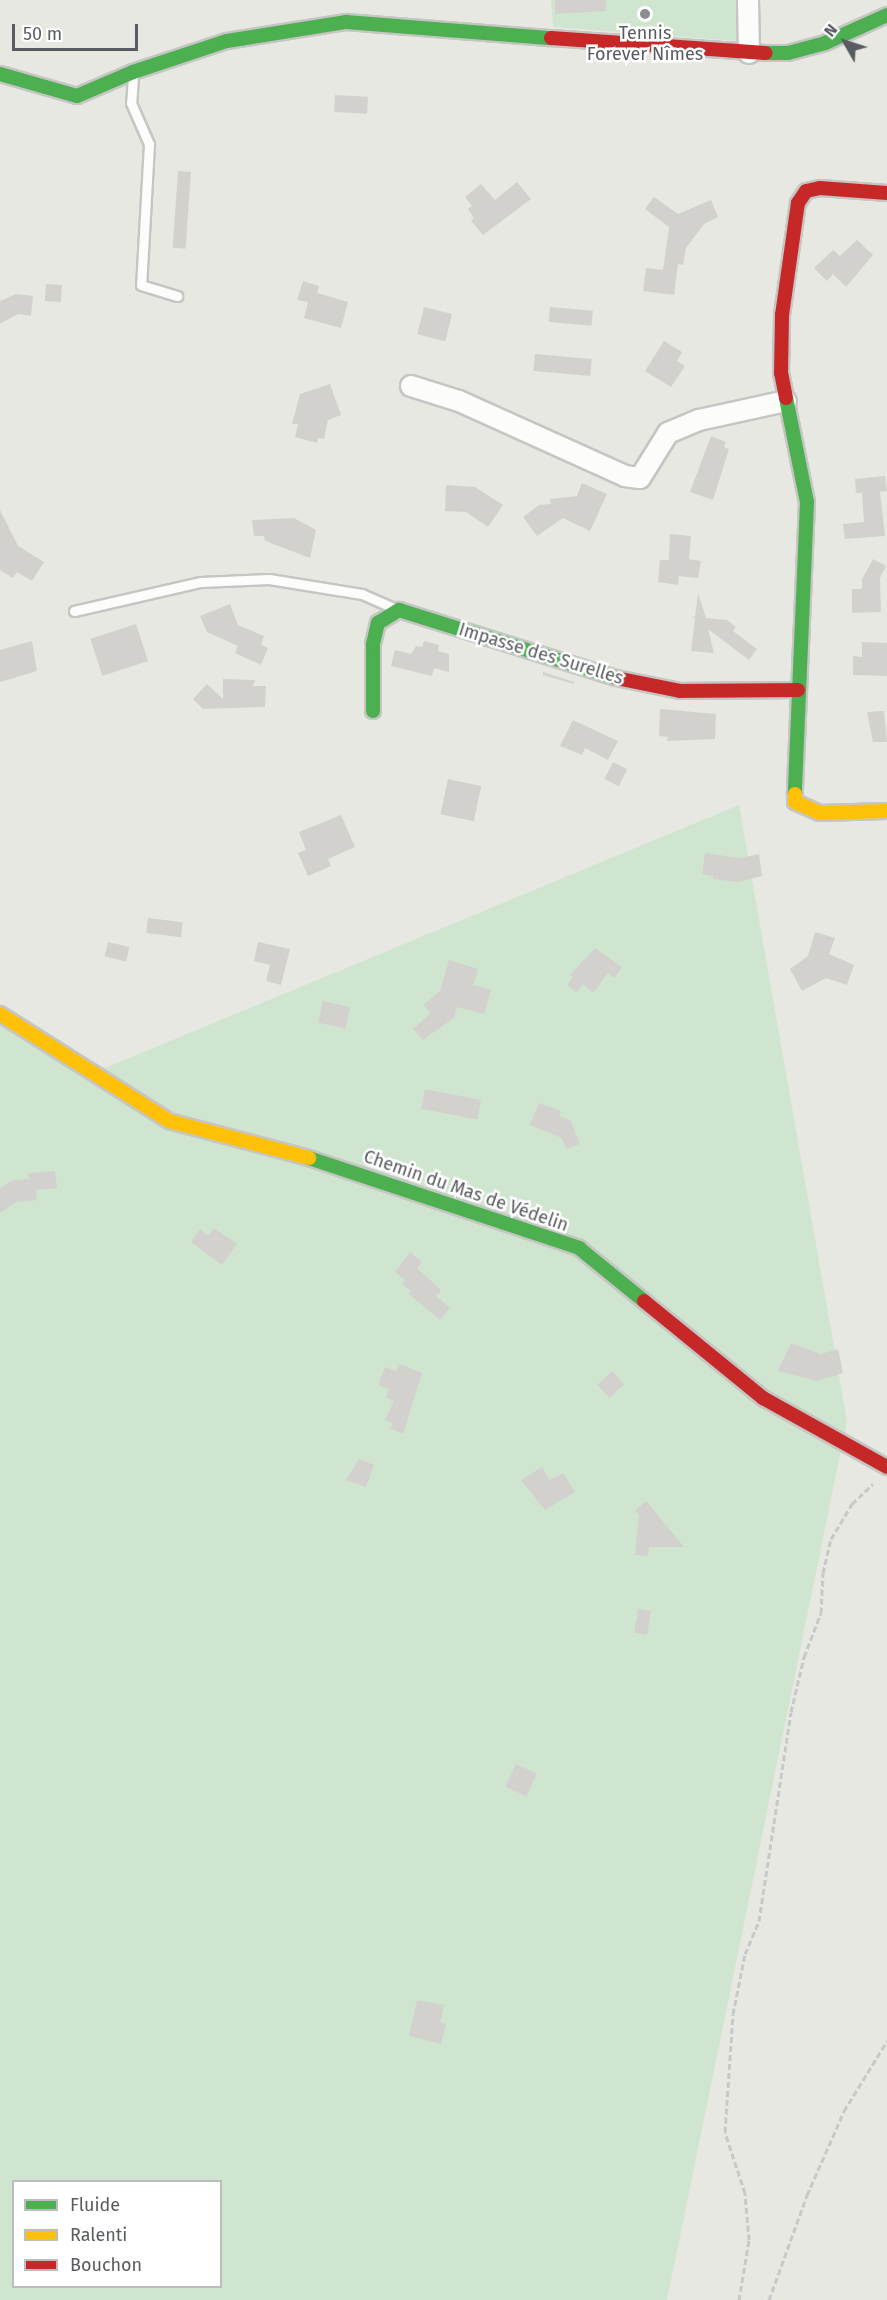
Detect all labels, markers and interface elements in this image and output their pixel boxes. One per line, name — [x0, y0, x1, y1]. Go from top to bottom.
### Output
marker: Tennis Forever Nîmes — [638, 7, 652, 21]
scale bar — [15, 12, 141, 50]
north arrow — [815, 12, 875, 72]
text: N — [820, 20, 841, 40]
text: 50 m — [23, 23, 62, 45]
place label: Tennis Forever Nîmes — [587, 23, 703, 66]
street label: Impasse des Surelles — [456, 619, 626, 689]
street label: Chemin du Mas de Védelin — [361, 1146, 571, 1236]
legend — [12, 2180, 222, 2288]
text: Fluide — [70, 2194, 120, 2216]
text: Ralenti — [70, 2224, 127, 2246]
text: Bouchon — [70, 2254, 142, 2276]

